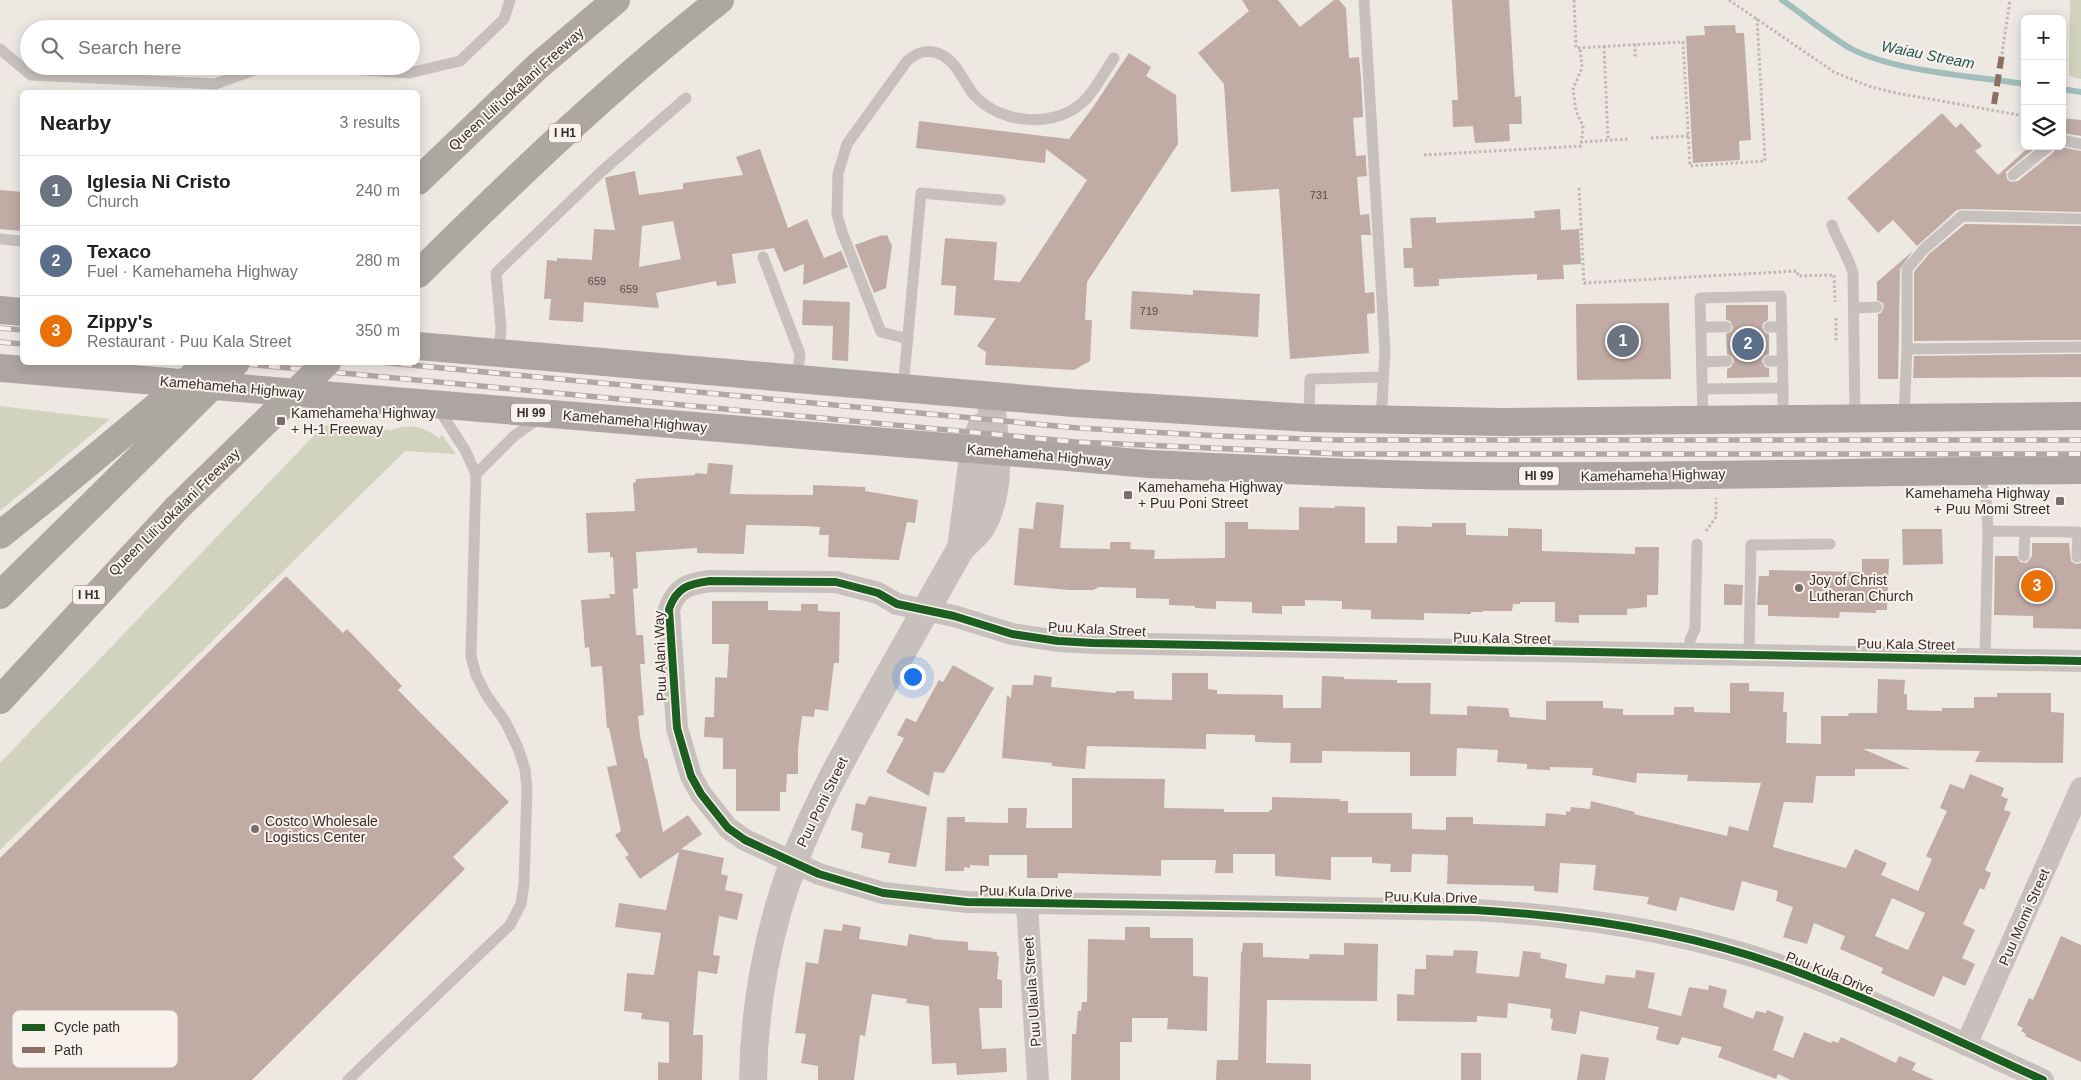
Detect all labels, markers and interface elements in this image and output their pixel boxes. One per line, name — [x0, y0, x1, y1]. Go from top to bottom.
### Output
map controls — [2021, 15, 2066, 150]
button: + — [2021, 15, 2066, 60]
search box — [20, 20, 420, 75]
street label: Queen Liliʻuokalani Freeway — [445, 24, 587, 154]
icon: search — [38, 34, 66, 62]
text: Search here — [78, 37, 182, 58]
water label: Waiau Stream — [1880, 37, 1976, 72]
button: − — [2021, 60, 2066, 105]
button: layers — [2021, 105, 2066, 150]
text: Nearby — [40, 111, 111, 134]
text: 3 results — [340, 114, 400, 131]
road number: I H1 — [549, 124, 581, 142]
text: Iglesia Ni Cristo — [87, 171, 231, 192]
text: 1 — [52, 182, 60, 199]
text: 240 m — [356, 182, 400, 199]
house number: 731 — [1310, 189, 1328, 201]
text: Church — [87, 193, 139, 210]
text: Texaco — [87, 241, 151, 262]
text: 2 — [52, 252, 60, 269]
text: 280 m — [356, 252, 400, 269]
text: Fuel · Kamehameha Highway — [87, 263, 298, 280]
house number: 659 — [588, 275, 606, 287]
house number: 659 — [620, 283, 638, 295]
house number: 719 — [1140, 305, 1158, 317]
text: Zippy's — [87, 311, 153, 332]
text: 3 — [52, 322, 60, 339]
text: 350 m — [356, 322, 400, 339]
pin: 1 — [1607, 322, 1639, 360]
pin: 2 — [1732, 325, 1764, 363]
text: Restaurant · Puu Kala Street — [87, 333, 292, 350]
street label: Kamehameha Highway — [159, 373, 305, 401]
road number: HI 99 — [511, 403, 551, 422]
place label: Kamehameha Highway + H-1 Freeway — [291, 405, 436, 437]
street label: Kamehameha Highway — [562, 407, 708, 435]
marker: Kamehameha Highway + H-1 Freeway — [275, 415, 287, 427]
street label: Kamehameha Highway — [966, 441, 1112, 469]
street label: Queen Liliʻuokalani Freeway — [105, 445, 243, 579]
road number: HI 99 — [1519, 466, 1559, 486]
street label: Kamehameha Highway — [1580, 466, 1726, 484]
place label: Kamehameha Highway + Puu Poni Street — [1138, 479, 1283, 511]
place label: Kamehameha Highway + Puu Momi Street — [1905, 485, 2050, 517]
marker: Kamehameha Highway + Puu Poni Street — [1122, 489, 1134, 501]
marker: Kamehameha Highway + Puu Momi Street — [2054, 495, 2066, 507]
pin: 3 — [2021, 567, 2053, 605]
place label: Joy of Christ Lutheran Church — [1809, 572, 1913, 604]
marker: Joy of Christ Lutheran Church — [1793, 582, 1805, 594]
road number: I H1 — [73, 586, 105, 604]
street label: Puu Alani Way — [650, 610, 670, 702]
street label: Puu Kala Street — [1048, 618, 1146, 640]
street label: Puu Kala Street — [1453, 629, 1551, 647]
street label: Puu Kala Street — [1857, 635, 1955, 653]
your location — [900, 664, 926, 690]
street label: Puu Poni Street — [793, 754, 851, 850]
place label: Costco Wholesale Logistics Center — [265, 813, 378, 845]
marker: Costco Wholesale Logistics Center — [249, 823, 261, 835]
street label: Puu Momi Street — [1995, 866, 2053, 968]
street label: Puu Kula Drive — [979, 882, 1073, 900]
street label: Puu Kula Drive — [1384, 888, 1478, 906]
street label: Puu Ulaula Street — [1020, 937, 1044, 1047]
street label: Puu Kula Drive — [1784, 948, 1876, 998]
legend — [12, 1010, 178, 1068]
text: Cycle path — [54, 1019, 120, 1035]
text: Path — [54, 1042, 83, 1058]

